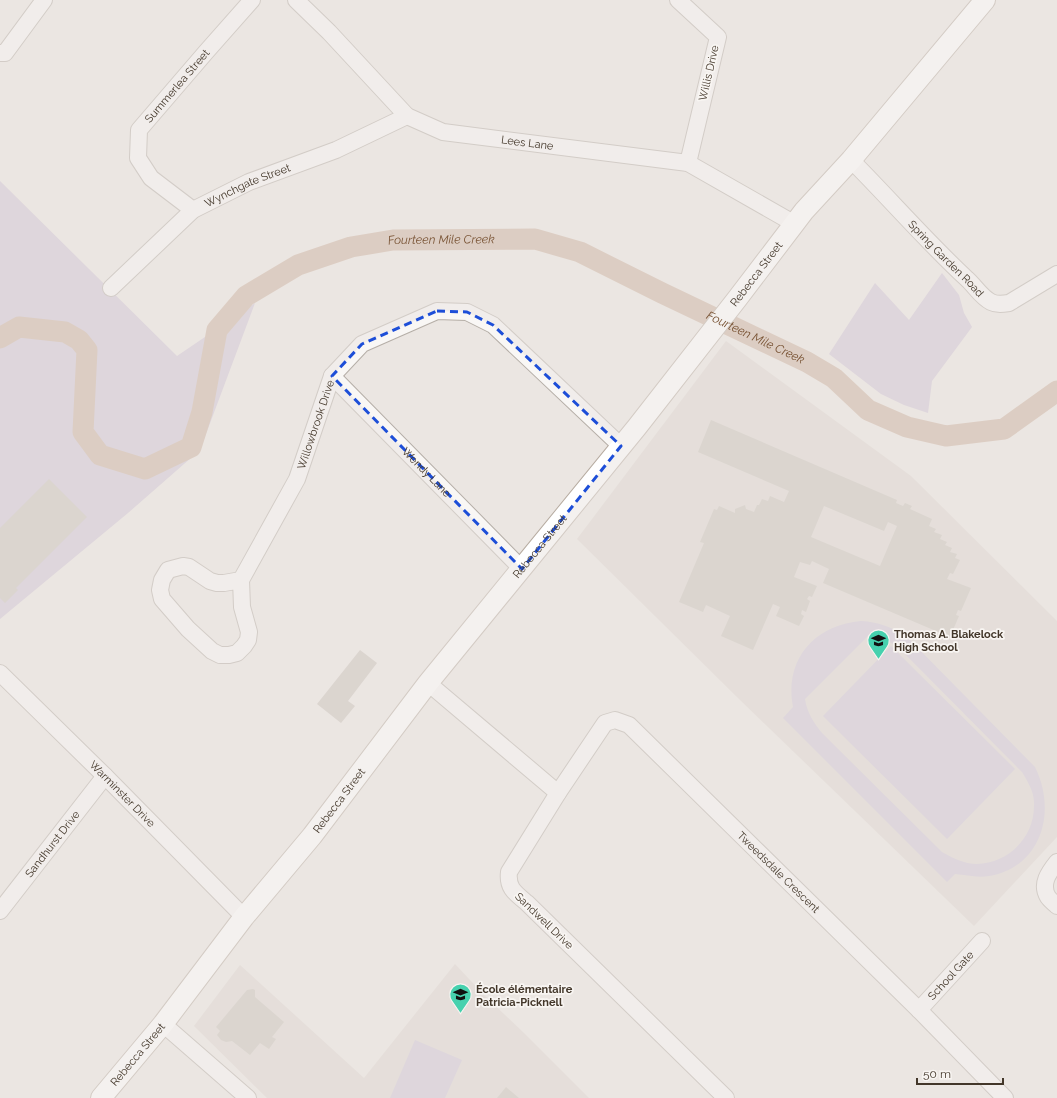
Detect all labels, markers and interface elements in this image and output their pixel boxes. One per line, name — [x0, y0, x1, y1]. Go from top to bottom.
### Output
street label: Willis Drive — [696, 43, 722, 102]
street label: Summerlea Street — [142, 46, 212, 125]
street label: Lees Lane — [500, 133, 555, 152]
street label: Wynchgate Street — [202, 161, 292, 210]
street label: Spring Garden Road — [906, 218, 987, 300]
water label: Fourteen Mile Creek — [387, 232, 495, 248]
street label: Rebecca Street — [727, 239, 785, 309]
water label: Fourteen Mile Creek — [704, 308, 807, 367]
street label: Willowbrook Drive — [294, 378, 337, 471]
street label: Wendy Lane — [400, 445, 454, 500]
street label: Rebecca Street — [510, 512, 570, 581]
school or university icon: Thomas A. Blakelock High School — [865, 627, 891, 660]
place label: Thomas A. Blakelock High School — [894, 628, 1004, 654]
street label: Warminster Drive — [87, 758, 158, 830]
street label: Rebecca Street — [310, 765, 368, 836]
street label: Sandhurst Drive — [22, 808, 82, 880]
street label: Tweedsdale Crescent — [735, 829, 823, 916]
street label: Sandwell Drive — [512, 890, 576, 952]
street label: School Gate — [925, 948, 977, 1002]
school or university icon: École élémentaire Patricia-Picknell — [447, 982, 473, 1015]
place label: École élémentaire Patricia-Picknell — [476, 982, 573, 1009]
street label: Rebecca Street — [108, 1020, 168, 1088]
scale bar — [917, 1060, 1003, 1086]
text: 50 m — [923, 1067, 951, 1081]

